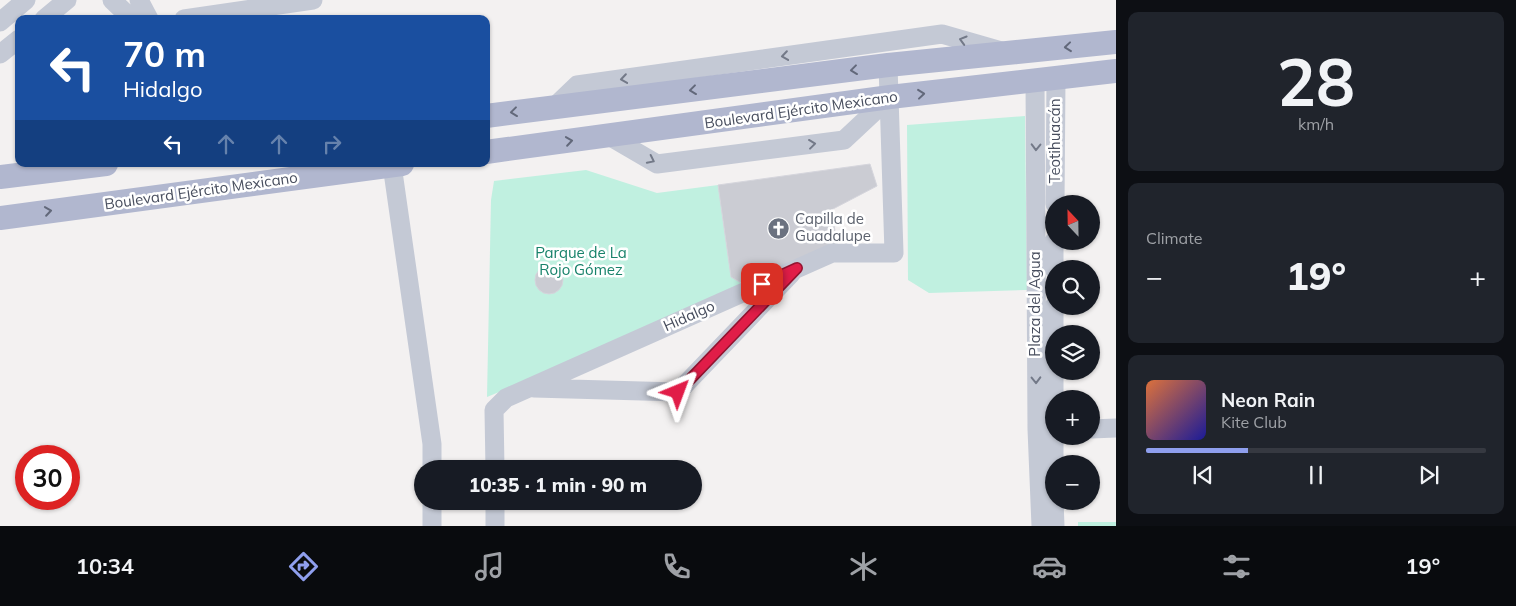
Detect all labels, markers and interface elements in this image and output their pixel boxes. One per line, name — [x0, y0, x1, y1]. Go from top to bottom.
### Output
text: 70 m — [123, 32, 206, 76]
icon: left — [40, 35, 105, 100]
one-way arrow — [958, 35, 967, 46]
one-way arrow — [1063, 41, 1071, 52]
text: 28 — [1277, 41, 1355, 122]
one-way arrow — [781, 50, 789, 61]
one-way arrow — [849, 64, 857, 75]
one-way arrow — [620, 73, 629, 83]
text: Hidalgo — [123, 75, 203, 103]
one-way arrow — [688, 84, 696, 95]
street label: Boulevard Ejército Mexicano — [703, 87, 899, 132]
one-way arrow — [917, 89, 925, 100]
street label: Teotihuacán — [1045, 98, 1064, 184]
one-way arrow — [510, 106, 518, 117]
text: km/h — [1298, 114, 1334, 134]
icon: left — [159, 130, 187, 158]
icon: ahead — [212, 130, 240, 158]
icon: ahead — [265, 130, 293, 158]
icon: right — [318, 130, 346, 158]
one-way arrow — [566, 136, 574, 147]
one-way arrow — [808, 139, 816, 150]
one-way arrow — [1031, 144, 1041, 152]
one-way arrow — [646, 153, 655, 163]
street label: Boulevard Ejército Mexicano — [103, 168, 299, 213]
north arrow — [1045, 195, 1100, 250]
map controls — [1045, 195, 1100, 510]
one-way arrow — [44, 207, 53, 217]
place label: Capilla de Guadalupe — [795, 209, 871, 245]
church icon: Capilla de Guadalupe — [767, 216, 791, 240]
text: Climate — [1146, 228, 1202, 248]
park label: Parque de La Rojo Gómez — [535, 243, 627, 279]
street label: Plaza del Agua — [1025, 251, 1044, 357]
text: 19° — [1286, 252, 1346, 300]
text: − — [1146, 259, 1163, 294]
text: + — [1469, 259, 1486, 294]
button: search — [1045, 260, 1100, 315]
pin — [741, 263, 783, 305]
icon: arrive — [748, 270, 776, 298]
street label: Hidalgo — [660, 296, 717, 335]
button: layers — [1045, 325, 1100, 380]
position arrow — [651, 365, 703, 417]
one-way arrow — [1031, 376, 1041, 384]
text: Neon Rain — [1221, 388, 1315, 412]
button: + — [1045, 390, 1100, 445]
text: Kite Club — [1221, 412, 1287, 432]
speed limit sign: 30 — [15, 445, 80, 510]
button: − — [1045, 455, 1100, 510]
icon: previous — [1189, 461, 1217, 489]
icon: pause — [1302, 461, 1330, 489]
icon: next — [1415, 461, 1443, 489]
text: 10:35 · 1 min · 90 m — [469, 473, 647, 497]
icon: directions — [286, 549, 321, 584]
icon: music — [472, 549, 507, 584]
icon: phone — [659, 549, 694, 584]
icon: climate — [846, 549, 881, 584]
icon: car — [1032, 549, 1067, 584]
icon: filters — [1219, 549, 1254, 584]
text: 10:34 — [76, 552, 134, 580]
text: 19° — [1405, 552, 1440, 580]

